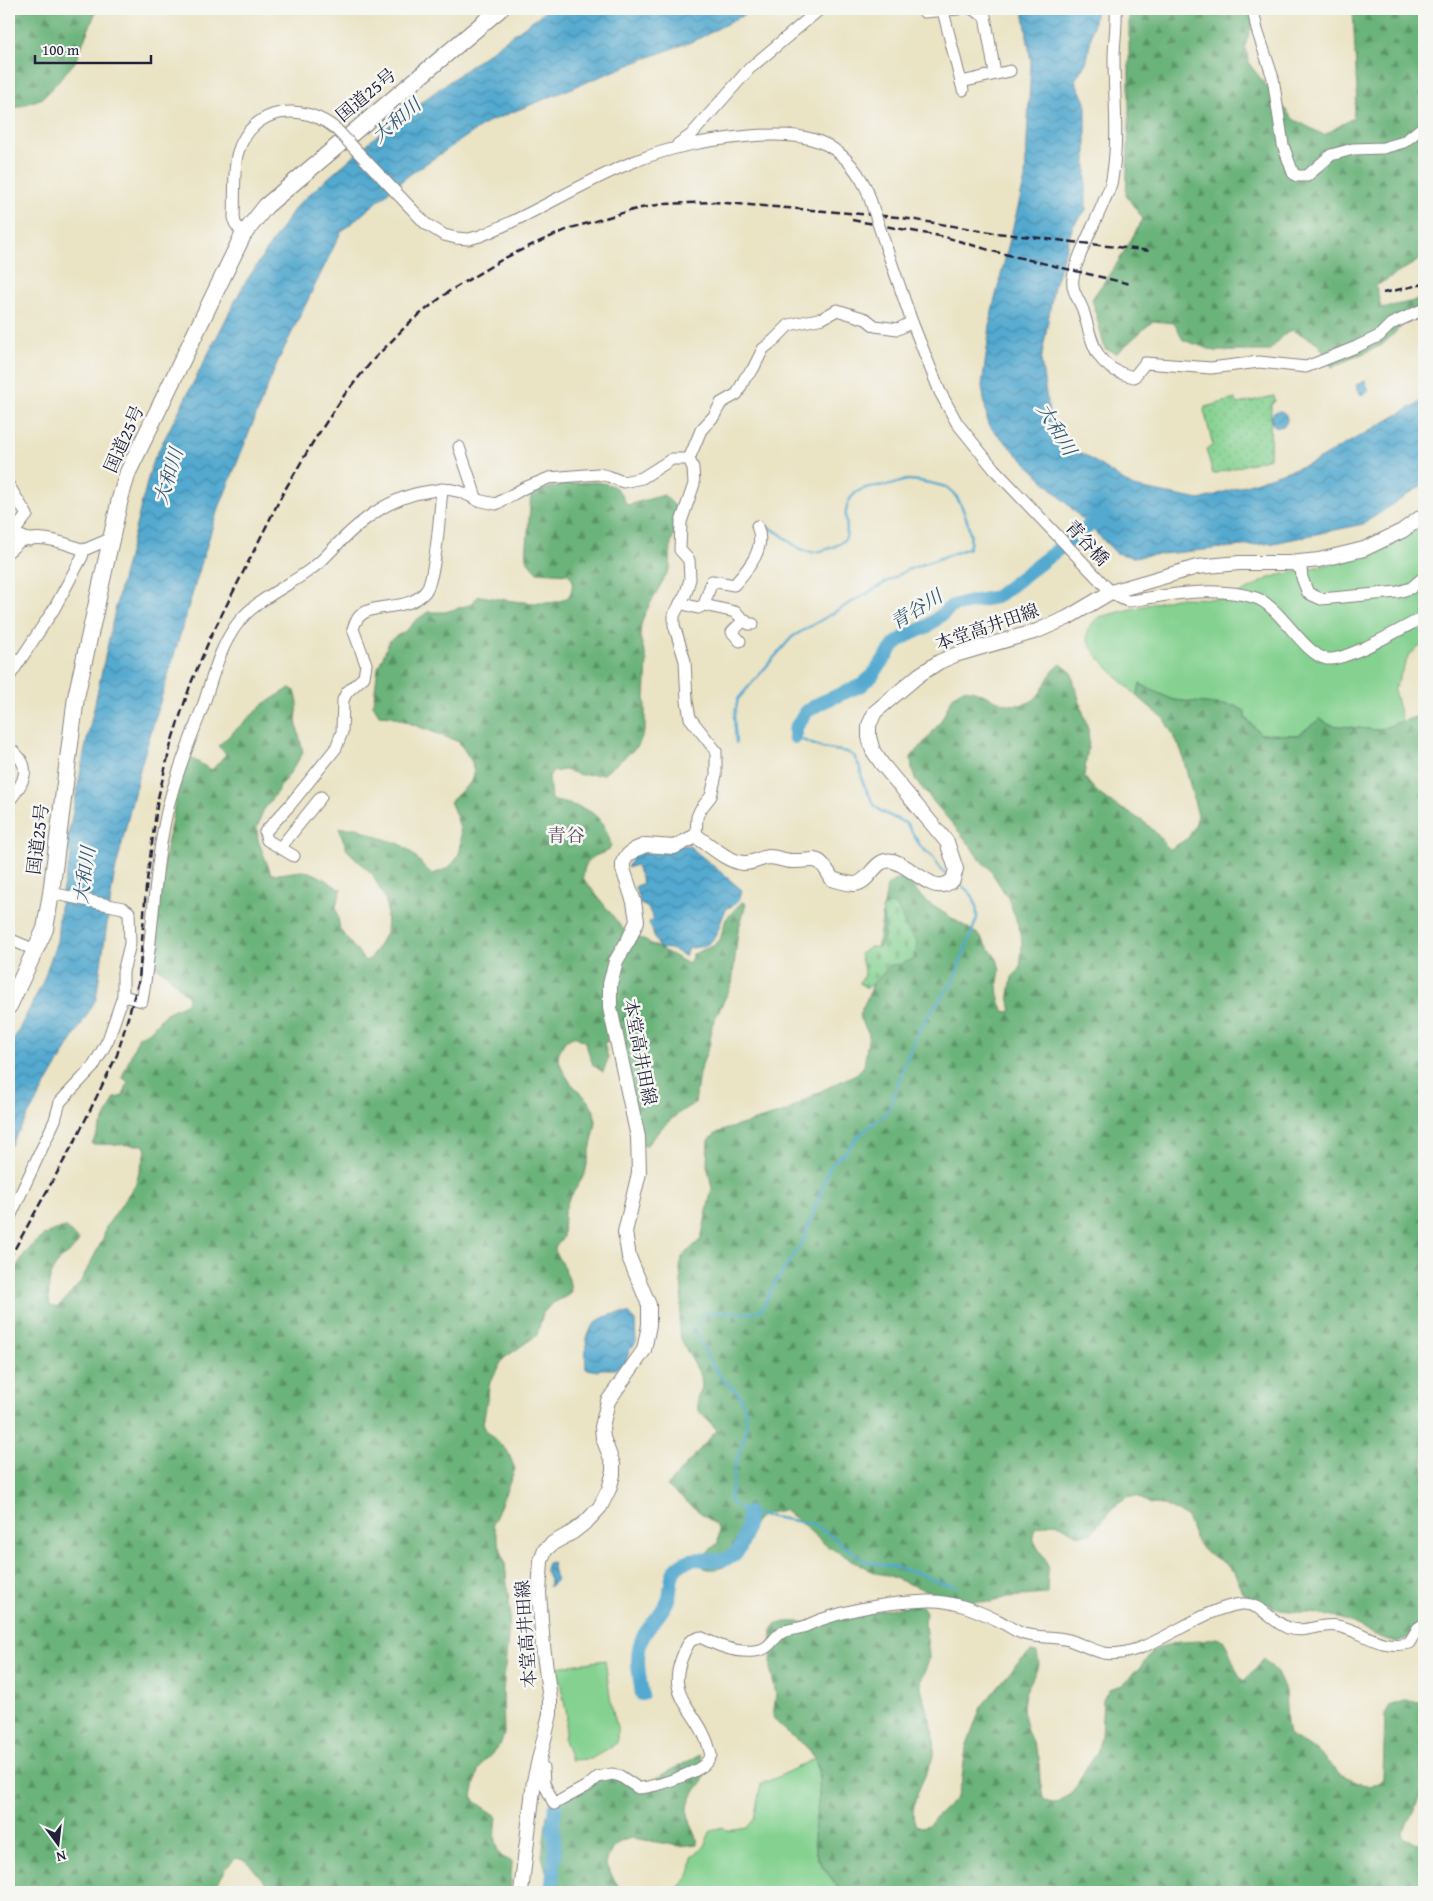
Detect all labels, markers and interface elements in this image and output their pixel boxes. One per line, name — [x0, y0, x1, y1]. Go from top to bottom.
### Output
scale bar — [35, 32, 151, 64]
text: 100 m — [42, 39, 80, 60]
street label: 国道25号 — [330, 61, 402, 128]
water label: 大和川 — [365, 90, 428, 149]
water label: 大和川 — [1030, 397, 1085, 462]
street label: 国道25号 — [97, 401, 150, 477]
water label: 大和川 — [146, 443, 190, 507]
street label: 青谷橋 — [1059, 514, 1116, 572]
water label: 青谷川 — [884, 581, 949, 636]
street label: 本堂高井田線 — [931, 596, 1042, 657]
street label: 国道25号 — [20, 802, 55, 876]
district label: 青谷 — [547, 821, 585, 849]
water label: 大和川 — [66, 843, 102, 905]
street label: 本堂高井田線 — [617, 996, 664, 1107]
street label: 本堂高井田線 — [508, 1579, 543, 1689]
north arrow — [32, 1818, 82, 1868]
text: N — [54, 1846, 68, 1868]

